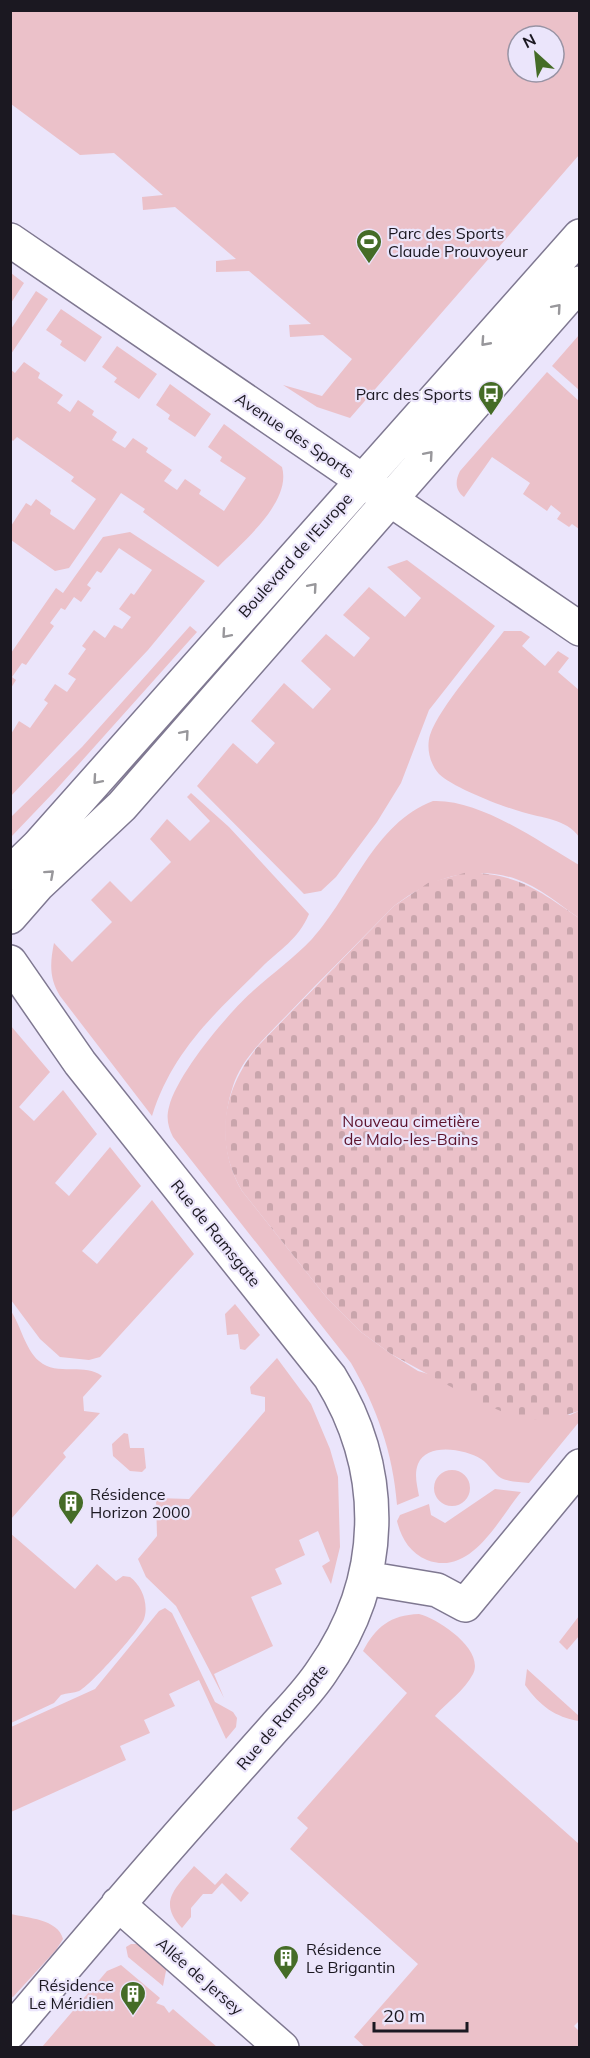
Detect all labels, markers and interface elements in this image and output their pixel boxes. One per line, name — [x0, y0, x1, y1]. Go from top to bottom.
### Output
north arrow — [506, 24, 566, 84]
text: N — [519, 29, 539, 52]
place label: Parc des Sports Claude Prouvoyeur — [388, 223, 528, 261]
sports icon: Parc des Sports Claude Prouvoyeur — [354, 227, 384, 265]
one-way arrow — [550, 304, 561, 315]
one-way arrow — [481, 335, 492, 346]
bus stop icon: Parc des Sports — [476, 379, 506, 417]
place label: Parc des Sports — [356, 384, 472, 404]
street label: Avenue des Sports — [232, 388, 358, 482]
one-way arrow — [422, 451, 433, 462]
street label: Boulevard de l'Europe — [234, 489, 356, 621]
one-way arrow — [306, 583, 317, 594]
one-way arrow — [222, 627, 233, 638]
one-way arrow — [178, 730, 189, 741]
one-way arrow — [93, 773, 104, 784]
one-way arrow — [43, 870, 54, 881]
park label: Nouveau cimetière de Malo-les-Bains — [342, 1111, 480, 1149]
street label: Rue de Ramsgate — [167, 1176, 265, 1290]
place label: Résidence Horizon 2000 — [90, 1484, 190, 1522]
building icon: Résidence Horizon 2000 — [56, 1488, 86, 1526]
street label: Rue de Ramsgate — [232, 1660, 332, 1774]
street label: Allée de Jersey — [153, 1933, 248, 2019]
place label: Résidence Le Brigantin — [306, 1939, 395, 1977]
building icon: Résidence Le Brigantin — [271, 1943, 301, 1981]
place label: Résidence Le Méridien — [29, 1975, 114, 2013]
building icon: Résidence Le Méridien — [118, 1979, 148, 2017]
scale bar — [374, 1995, 467, 2033]
text: 20 m — [383, 2004, 425, 2027]

